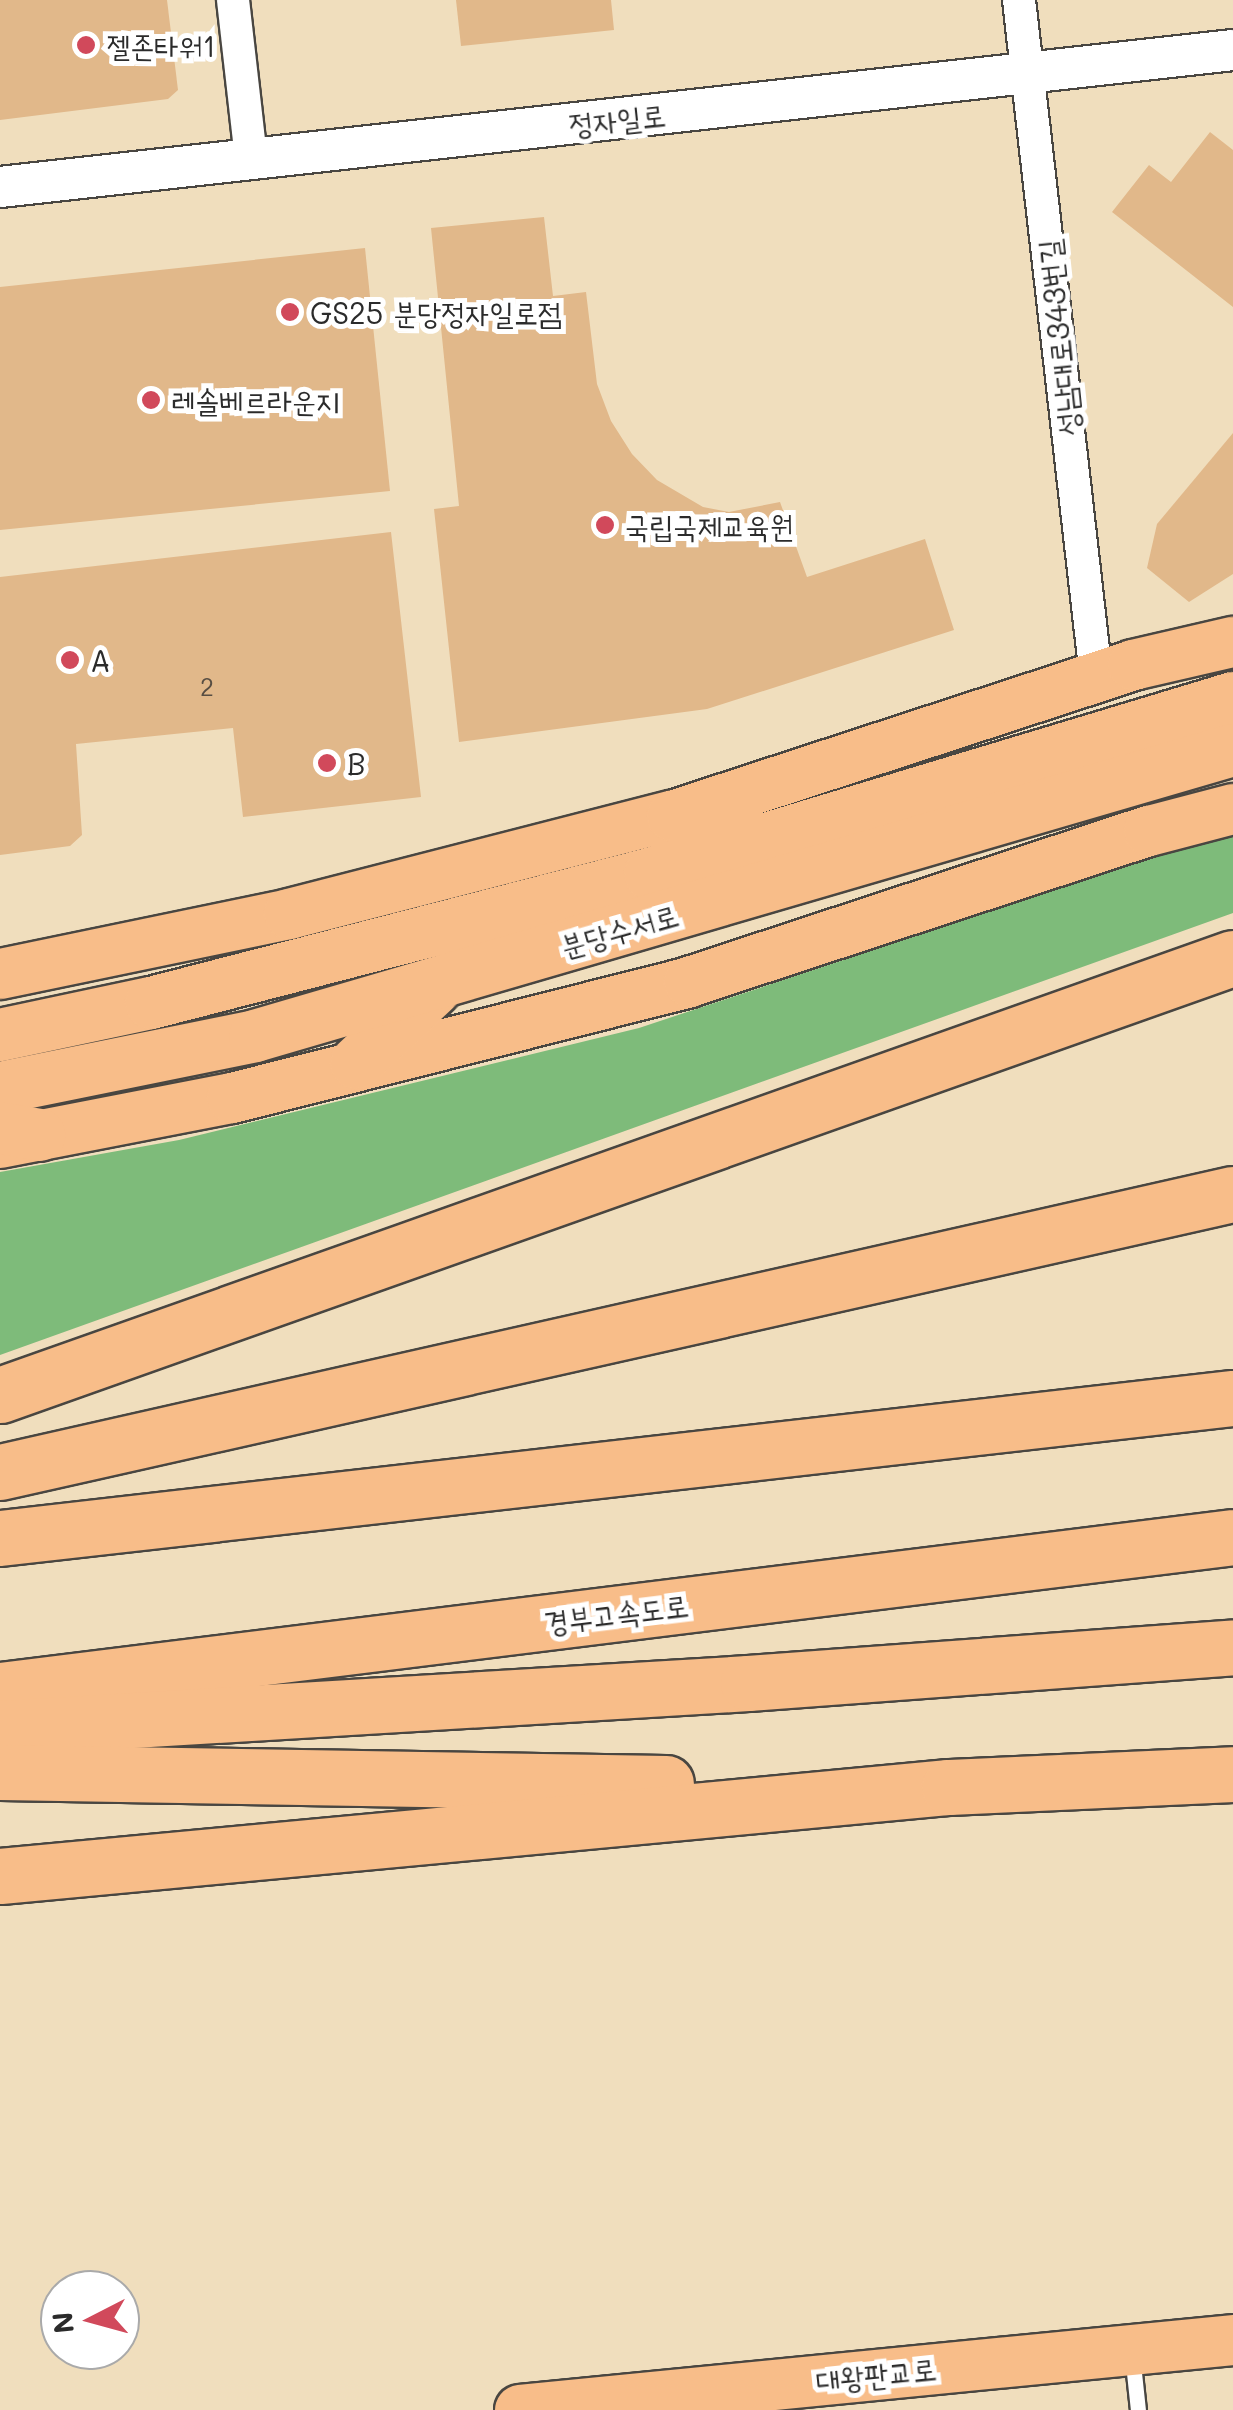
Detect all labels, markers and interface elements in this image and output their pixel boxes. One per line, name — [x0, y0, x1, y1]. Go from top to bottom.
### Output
place label: 젤존타워1 — [106, 27, 216, 63]
marker: 젤존타워1 — [75, 34, 97, 56]
street label: 정자일로 — [567, 96, 667, 142]
street label: 성남대로343번길 — [1030, 238, 1086, 438]
place label: GS25 분당정자일로점 — [310, 294, 562, 330]
marker: GS25 분당정자일로점 — [279, 301, 301, 323]
place label: 레솔베르라운지 — [171, 382, 340, 418]
marker: 레솔베르라운지 — [140, 389, 162, 411]
place label: 국립국제교육원 — [625, 507, 794, 543]
marker: 국립국제교육원 — [594, 514, 616, 536]
place label: A — [90, 642, 111, 678]
marker: A — [59, 649, 81, 671]
house number: 2 — [200, 671, 214, 701]
place label: B — [347, 745, 366, 781]
marker: B — [316, 752, 338, 774]
street label: 분당수서로 — [556, 896, 682, 964]
street label: 경부고속도로 — [542, 1586, 690, 1640]
north arrow — [40, 2270, 140, 2370]
text: N — [43, 2310, 81, 2335]
street label: 대왕판교로 — [814, 2350, 938, 2398]

